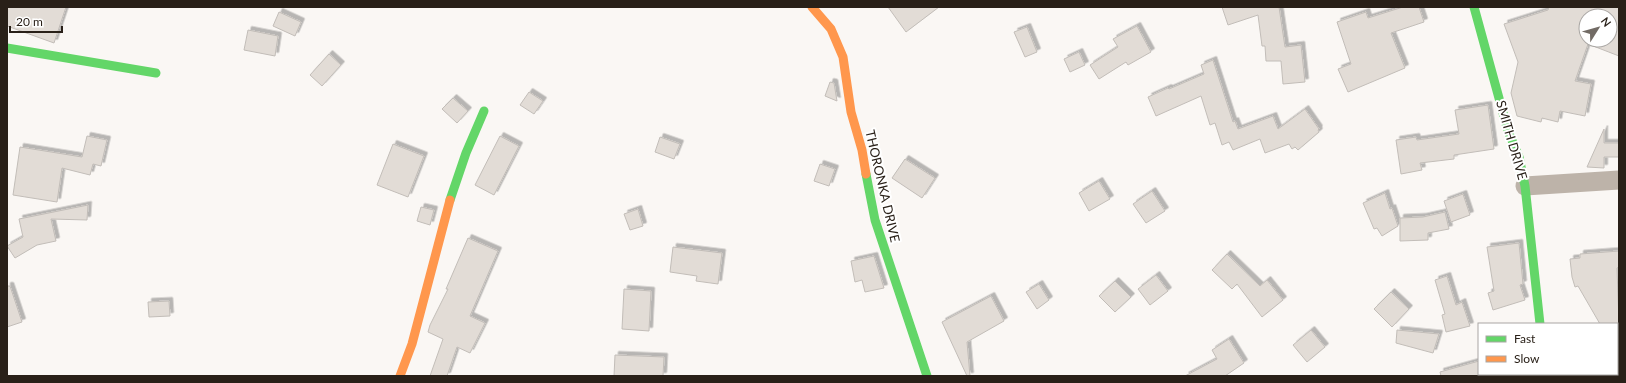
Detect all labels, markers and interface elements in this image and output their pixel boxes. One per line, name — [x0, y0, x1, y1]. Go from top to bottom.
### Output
scale bar — [10, 8, 62, 34]
north arrow — [1578, 8, 1618, 48]
text: 20 m — [16, 14, 43, 29]
text: N — [1599, 14, 1614, 29]
street label: SMITH DRIVE — [1493, 99, 1531, 181]
street label: THORONKA DRIVE — [862, 128, 904, 244]
legend — [1478, 323, 1618, 375]
text: Fast — [1514, 331, 1536, 346]
text: Slow — [1514, 351, 1540, 366]

